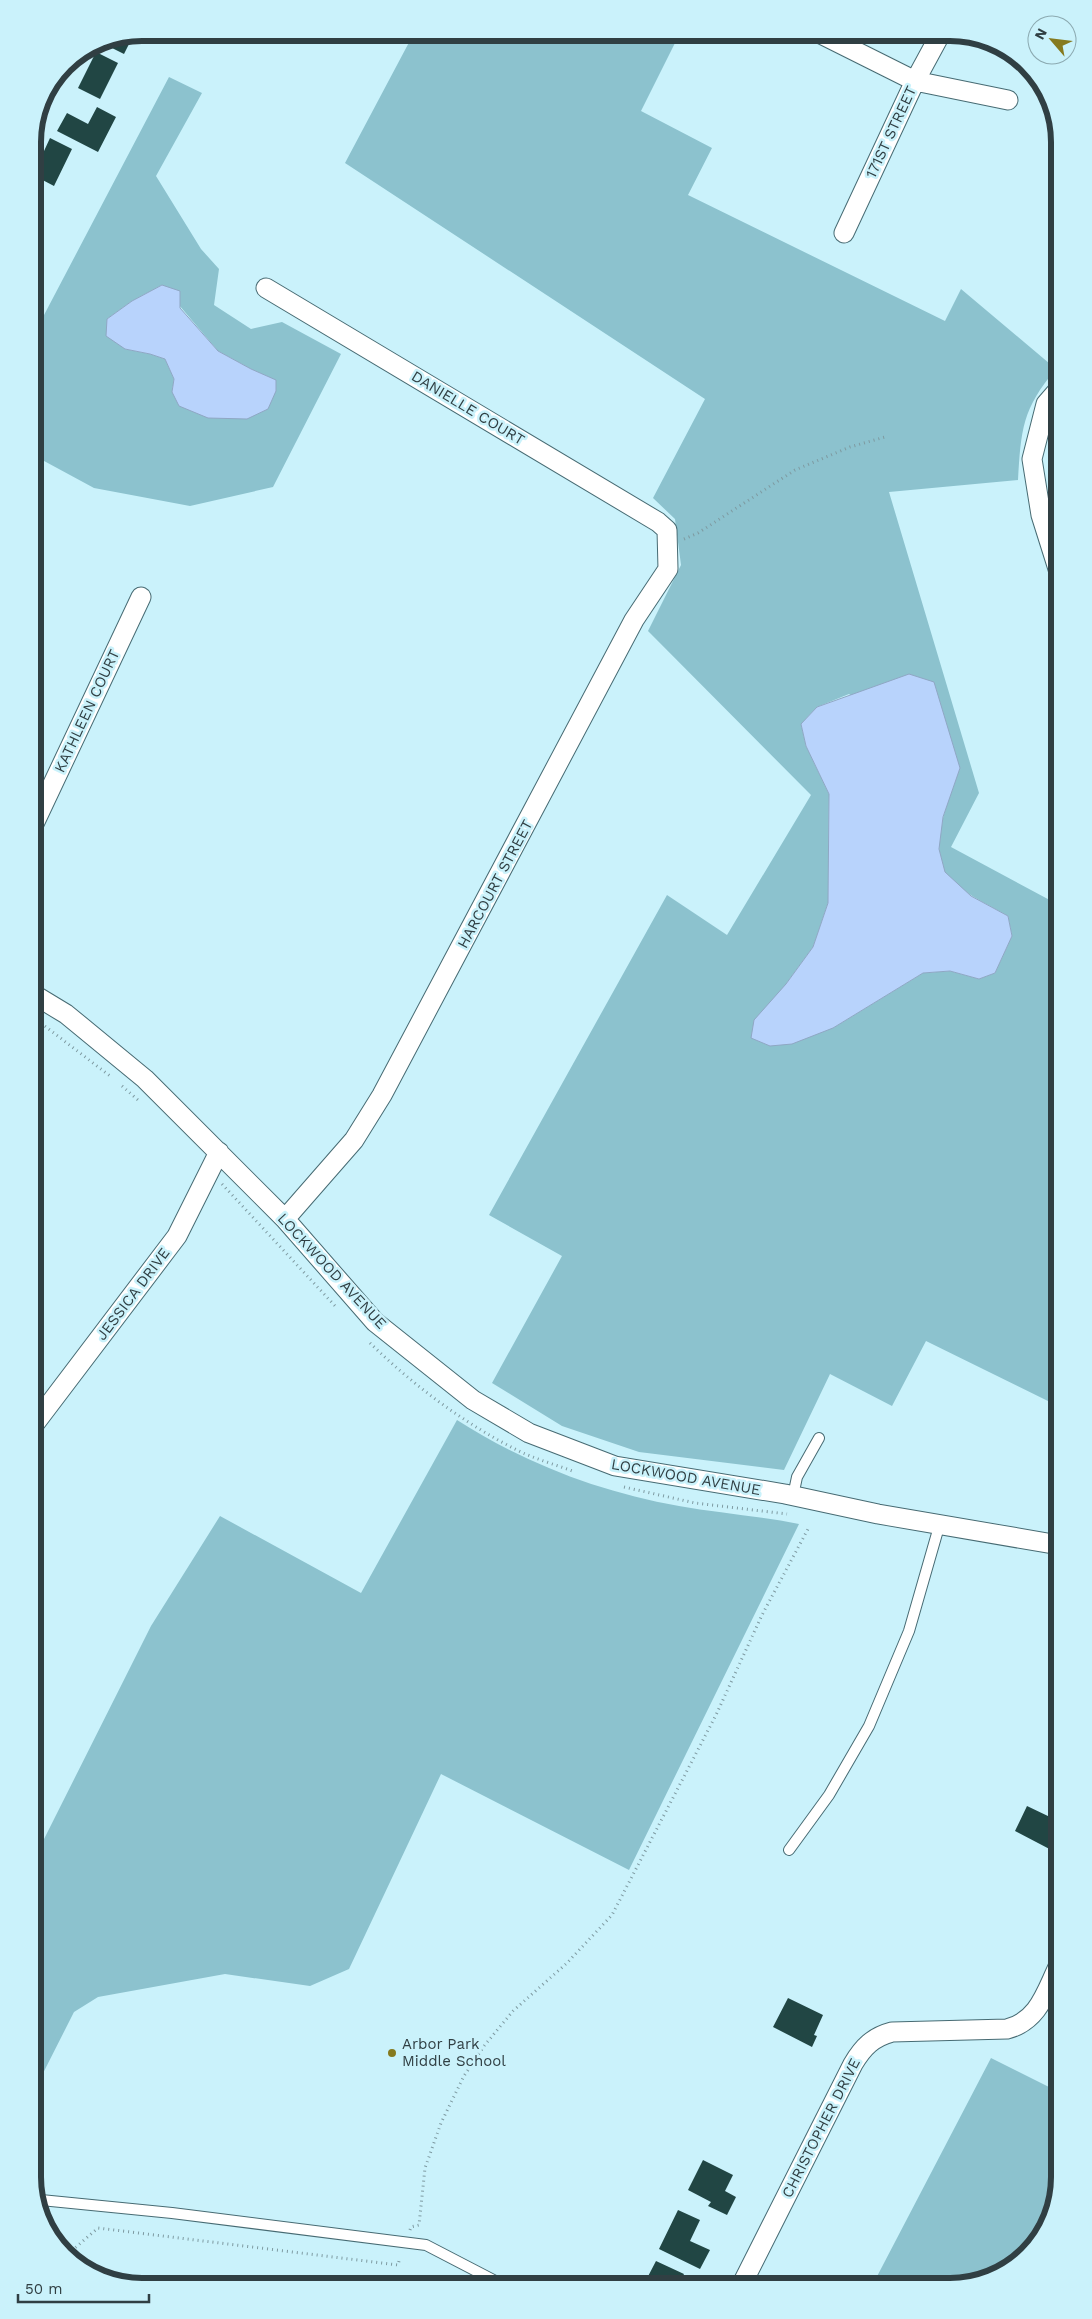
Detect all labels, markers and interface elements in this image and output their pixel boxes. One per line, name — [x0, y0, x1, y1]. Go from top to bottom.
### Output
north arrow — [1027, 15, 1077, 65]
text: N — [1031, 26, 1050, 42]
street label: 171ST STREET — [862, 83, 920, 181]
street label: DANIELLE COURT — [408, 367, 528, 449]
street label: KATHLEEN COURT — [51, 647, 123, 775]
street label: HARCOURT STREET — [454, 817, 536, 951]
street label: LOCKWOOD AVENUE — [274, 1209, 390, 1333]
street label: JESSICA DRIVE — [92, 1244, 174, 1344]
street label: LOCKWOOD AVENUE — [610, 1455, 762, 1499]
place label: Arbor Park Middle School — [402, 2035, 506, 2070]
marker: Arbor Park Middle School — [386, 2047, 398, 2059]
street label: CHRISTOPHER DRIVE — [778, 2055, 864, 2201]
scale bar — [18, 2272, 149, 2304]
text: 50 m — [25, 2280, 62, 2298]

